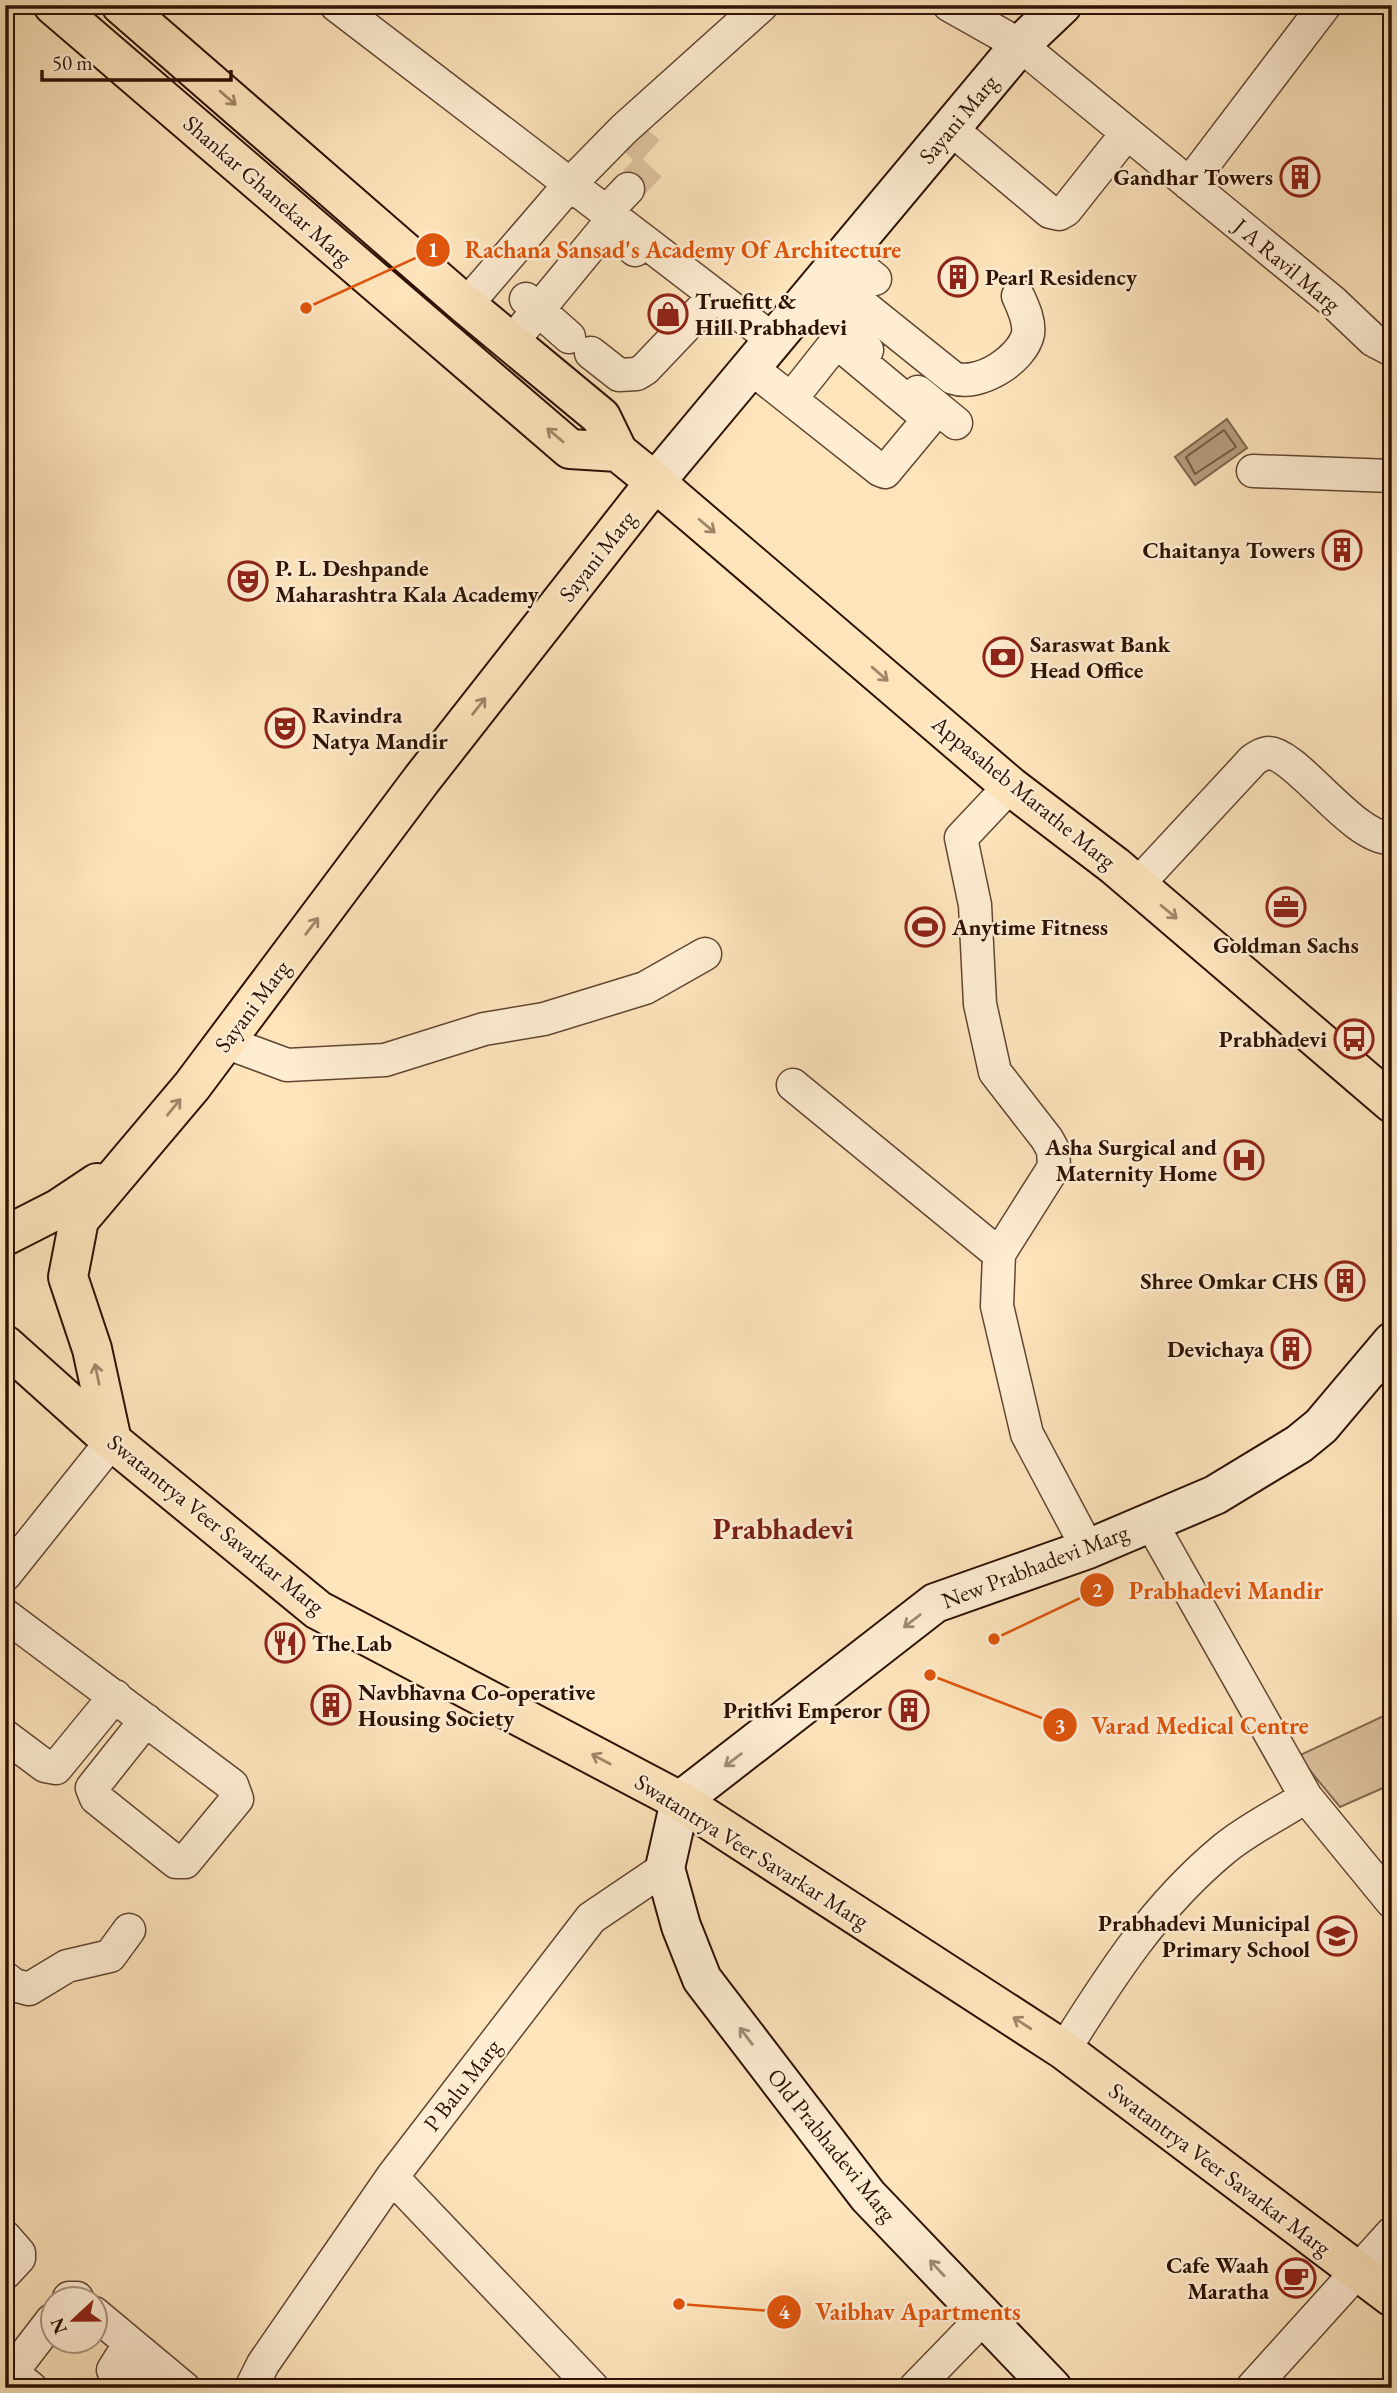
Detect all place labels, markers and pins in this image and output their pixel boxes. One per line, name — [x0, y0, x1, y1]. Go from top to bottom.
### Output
building icon: Gandhar Towers — [1279, 156, 1321, 198]
place label: Gandhar Towers — [1113, 162, 1273, 192]
callout: Rachana Sansad's Academy Of Architecture — [416, 227, 915, 272]
building icon: Pearl Residency — [937, 256, 979, 298]
place label: Pearl Residency — [985, 262, 1138, 292]
place label: Truefitt & Hill Prabhadevi — [695, 286, 847, 342]
shop icon: Truefitt & Hill Prabhadevi — [647, 293, 689, 335]
building icon: Chaitanya Towers — [1321, 529, 1363, 571]
place label: Chaitanya Towers — [1143, 535, 1315, 565]
place label: P. L. Deshpande Maharashtra Kala Academy — [275, 553, 540, 609]
theatre icon: P. L. Deshpande Maharashtra Kala Academy — [227, 560, 269, 602]
place label: Saraswat Bank Head Office — [1030, 629, 1171, 685]
bank icon: Saraswat Bank Head Office — [982, 636, 1024, 678]
place label: Ravindra Natya Mandir — [312, 700, 448, 756]
theatre icon: Ravindra Natya Mandir — [264, 707, 306, 749]
office icon: Goldman Sachs — [1265, 886, 1307, 928]
sports icon: Anytime Fitness — [904, 906, 946, 948]
place label: Anytime Fitness — [951, 912, 1108, 942]
place label: Goldman Sachs — [1213, 930, 1359, 960]
bus stop icon: Prabhadevi — [1333, 1018, 1375, 1060]
place label: Prabhadevi — [1219, 1024, 1327, 1054]
place label: Asha Surgical and Maternity Home — [1044, 1132, 1217, 1188]
hospital icon: Asha Surgical and Maternity Home — [1223, 1139, 1265, 1181]
building icon: Shree Omkar CHS — [1324, 1260, 1366, 1302]
place label: Shree Omkar CHS — [1140, 1266, 1318, 1296]
building icon: Devichaya — [1270, 1328, 1312, 1370]
place label: Devichaya — [1167, 1334, 1265, 1364]
callout: Prabhadevi Mandir — [1080, 1568, 1337, 1613]
restaurant icon: The Lab — [264, 1622, 306, 1664]
place label: The Lab — [312, 1628, 392, 1658]
place label: Navbhavna Co-operative Housing Society — [358, 1677, 596, 1733]
building icon: Navbhavna Co-operative Housing Society — [310, 1684, 352, 1726]
building icon: Prithvi Emperor — [888, 1689, 930, 1731]
place label: Prithvi Emperor — [723, 1695, 882, 1725]
callout: Varad Medical Centre — [1042, 1703, 1323, 1748]
place label: Prabhadevi Municipal Primary School — [1098, 1908, 1310, 1964]
school or university icon: Prabhadevi Municipal Primary School — [1316, 1915, 1358, 1957]
place label: Cafe Waah Maratha — [1166, 2250, 1270, 2306]
cafe icon: Cafe Waah Maratha — [1275, 2257, 1317, 2299]
callout: Vaibhav Apartments — [766, 2289, 1034, 2334]

